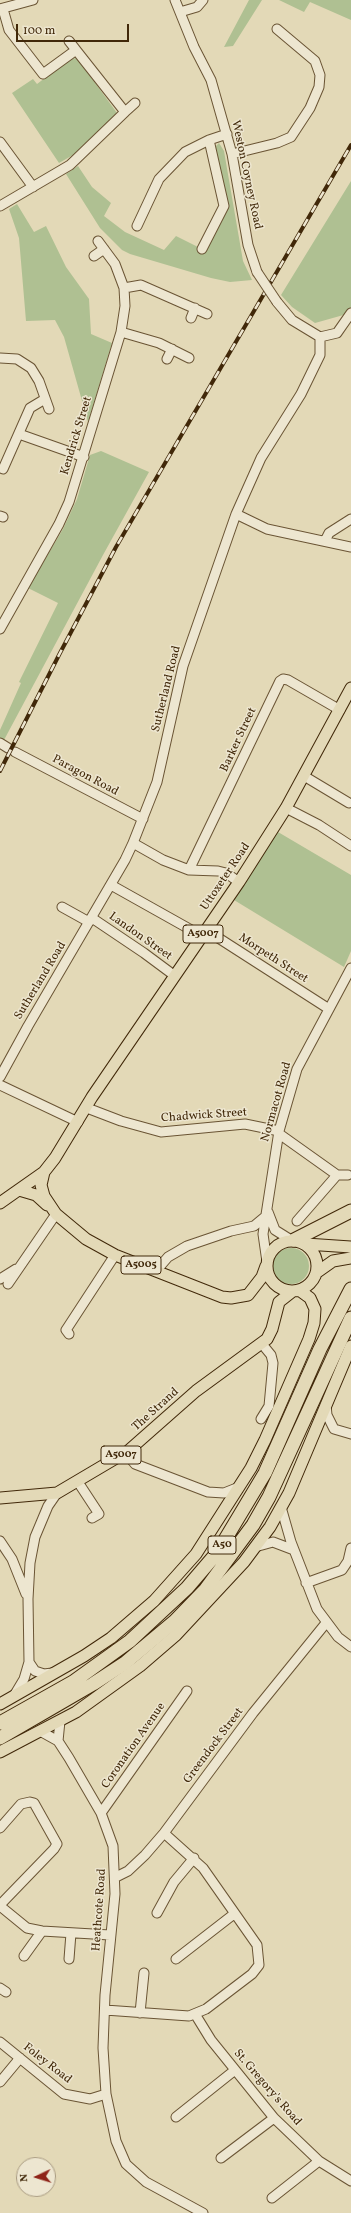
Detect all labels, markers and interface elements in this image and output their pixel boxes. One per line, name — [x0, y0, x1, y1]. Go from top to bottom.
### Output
scale bar — [18, 16, 131, 42]
text: 100 m — [23, 23, 55, 39]
street label: Weston Coyney Road — [227, 119, 265, 231]
street label: Kendrick Street — [58, 395, 96, 477]
street label: Sutherland Road — [149, 644, 185, 734]
street label: Barker Street — [218, 706, 260, 774]
street label: Paragon Road — [49, 752, 121, 800]
street label: Uttoxeter Road — [198, 840, 254, 914]
street label: Landon Street — [106, 910, 174, 964]
road number: A5007 — [183, 925, 223, 943]
street label: Morpeth Street — [235, 931, 311, 987]
street label: Sutherland Road — [12, 939, 70, 1023]
street label: Normacot Road — [259, 1060, 295, 1144]
street label: Chadwick Street — [161, 1106, 247, 1126]
road number: A5005 — [121, 1256, 161, 1274]
street label: The Strand — [130, 1385, 182, 1435]
road number: A5007 — [101, 1446, 141, 1464]
road number: A50 — [208, 1536, 236, 1554]
street label: Coronation Avenue — [99, 1700, 169, 1792]
street label: Greendock Street — [181, 1705, 247, 1787]
street label: Heathcote Road — [90, 1868, 110, 1952]
street label: Foley Road — [20, 2041, 74, 2087]
street label: St. Gregory's Road — [230, 2047, 304, 2129]
north arrow — [16, 2157, 56, 2197]
text: N — [17, 2173, 32, 2182]

